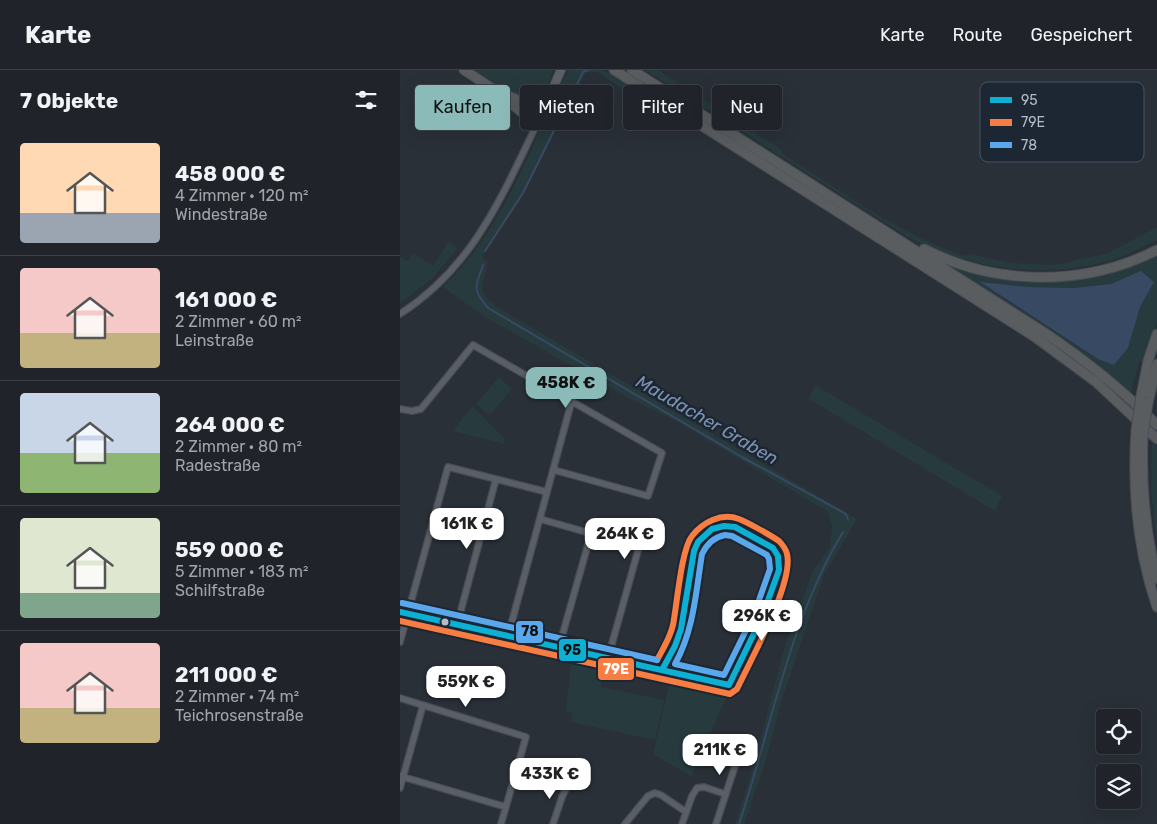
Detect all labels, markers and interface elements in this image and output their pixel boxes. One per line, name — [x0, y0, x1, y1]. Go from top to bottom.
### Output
text: Karte — [25, 21, 91, 49]
text: Karte — [880, 24, 924, 46]
text: Route — [952, 24, 1002, 46]
text: Gespeichert — [1030, 24, 1132, 46]
legend — [980, 82, 1144, 162]
chip: Kaufen — [415, 85, 510, 130]
chip: Mieten — [520, 85, 613, 130]
chip: Filter — [623, 85, 702, 130]
chip: Neu — [712, 85, 782, 130]
icon: filters — [352, 86, 380, 114]
text: 7 Objekte — [20, 88, 118, 113]
text: 95 — [1021, 92, 1038, 109]
text: 79E — [1021, 114, 1045, 131]
text: 78 — [1021, 137, 1037, 154]
text: 458 000 € — [175, 161, 285, 186]
icon: home — [60, 163, 120, 223]
text: 4 Zimmer · 120 m² — [175, 186, 309, 205]
text: Windestraße — [175, 205, 267, 224]
text: 161 000 € — [175, 287, 277, 312]
icon: home — [60, 288, 120, 348]
text: 2 Zimmer · 60 m² — [175, 312, 301, 331]
text: Leinstraße — [175, 331, 254, 350]
pin: 458K € — [525, 366, 607, 409]
water label: Maudacher Graben — [632, 370, 782, 470]
text: 458K € — [537, 373, 595, 392]
text: 264 000 € — [175, 412, 285, 437]
icon: home — [60, 413, 120, 473]
text: 2 Zimmer · 80 m² — [175, 437, 302, 456]
text: Radestraße — [175, 456, 260, 475]
pin: 161K € — [426, 508, 508, 550]
text: 161K € — [441, 514, 493, 533]
pin: 264K € — [584, 518, 666, 560]
text: 264K € — [596, 524, 654, 543]
text: 559 000 € — [175, 537, 284, 562]
icon: home — [60, 538, 120, 598]
text: 5 Zimmer · 183 m² — [175, 562, 308, 581]
text: Schilfstraße — [175, 581, 265, 600]
pin: 296K € — [721, 600, 803, 642]
text: 296K € — [733, 606, 791, 625]
unlabelled marker — [440, 617, 450, 627]
line badge: 78 — [515, 620, 544, 644]
text: 78 — [521, 623, 539, 640]
line badge: 95 — [558, 638, 587, 662]
text: 95 — [563, 642, 581, 659]
line badge: 79E — [597, 657, 635, 681]
text: 79E — [603, 661, 629, 678]
text: 211 000 € — [175, 662, 278, 687]
icon: home — [60, 663, 120, 723]
pin: 559K € — [425, 666, 507, 708]
text: 559K € — [437, 672, 495, 691]
text: 2 Zimmer · 74 m² — [175, 687, 299, 706]
text: Teichrosenstraße — [175, 706, 304, 725]
map controls — [1096, 709, 1141, 809]
button: locate — [1096, 709, 1141, 754]
pin: 211K € — [679, 734, 761, 776]
text: 211K € — [694, 740, 746, 759]
pin: 433K € — [509, 758, 591, 800]
text: 433K € — [521, 764, 579, 783]
button: layers — [1096, 764, 1141, 809]

